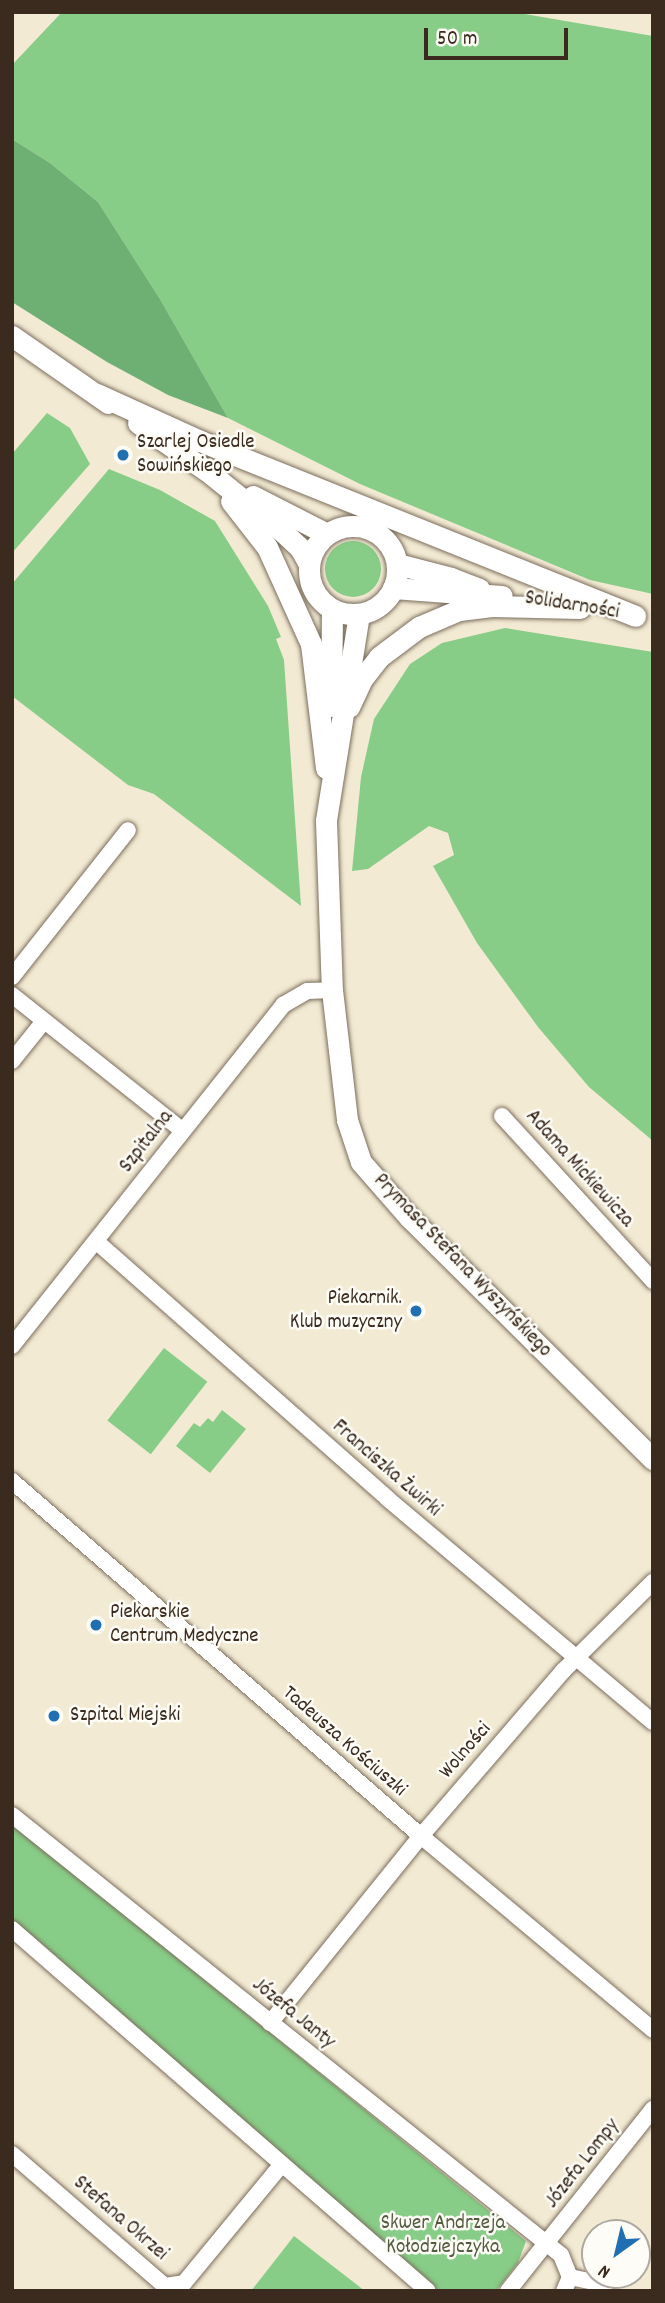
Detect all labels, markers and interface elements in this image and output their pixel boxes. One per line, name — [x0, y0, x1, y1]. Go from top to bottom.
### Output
scale bar — [427, 14, 570, 58]
text: 50 m — [437, 25, 477, 55]
place label: Szarlej Osiedle Sowińskiego — [137, 430, 254, 480]
marker: Szarlej Osiedle Sowińskiego — [115, 447, 131, 463]
street label: Solidarności — [523, 586, 621, 626]
street label: Adama Mickiewicza — [519, 1105, 639, 1233]
street label: Szpitalna — [115, 1106, 179, 1178]
street label: Prymasa Stefana Wyszyńskiego — [367, 1169, 557, 1363]
place label: Piekarnik. Klub muzyczny — [290, 1286, 402, 1336]
marker: Piekarnik. Klub muzyczny — [408, 1303, 424, 1319]
street label: Franciszka Żwirki — [326, 1415, 446, 1523]
place label: Piekarskie Centrum Medyczne — [110, 1600, 258, 1650]
marker: Piekarskie Centrum Medyczne — [88, 1617, 104, 1633]
street label: Tadeusza Kościuszki — [277, 1681, 411, 1803]
place label: Szpital Miejski — [70, 1703, 180, 1729]
marker: Szpital Miejski — [44, 1706, 64, 1726]
street label: Wolności — [435, 1718, 497, 1784]
street label: Józefa Janty — [246, 1973, 340, 2055]
street label: Józefa Lompy — [540, 2114, 626, 2214]
street label: Stefana Okrzei — [67, 2171, 173, 2267]
park label: Skwer Andrzeja Kołodziejczyka — [381, 2211, 505, 2261]
north arrow — [581, 2219, 651, 2289]
text: N — [594, 2256, 617, 2284]

